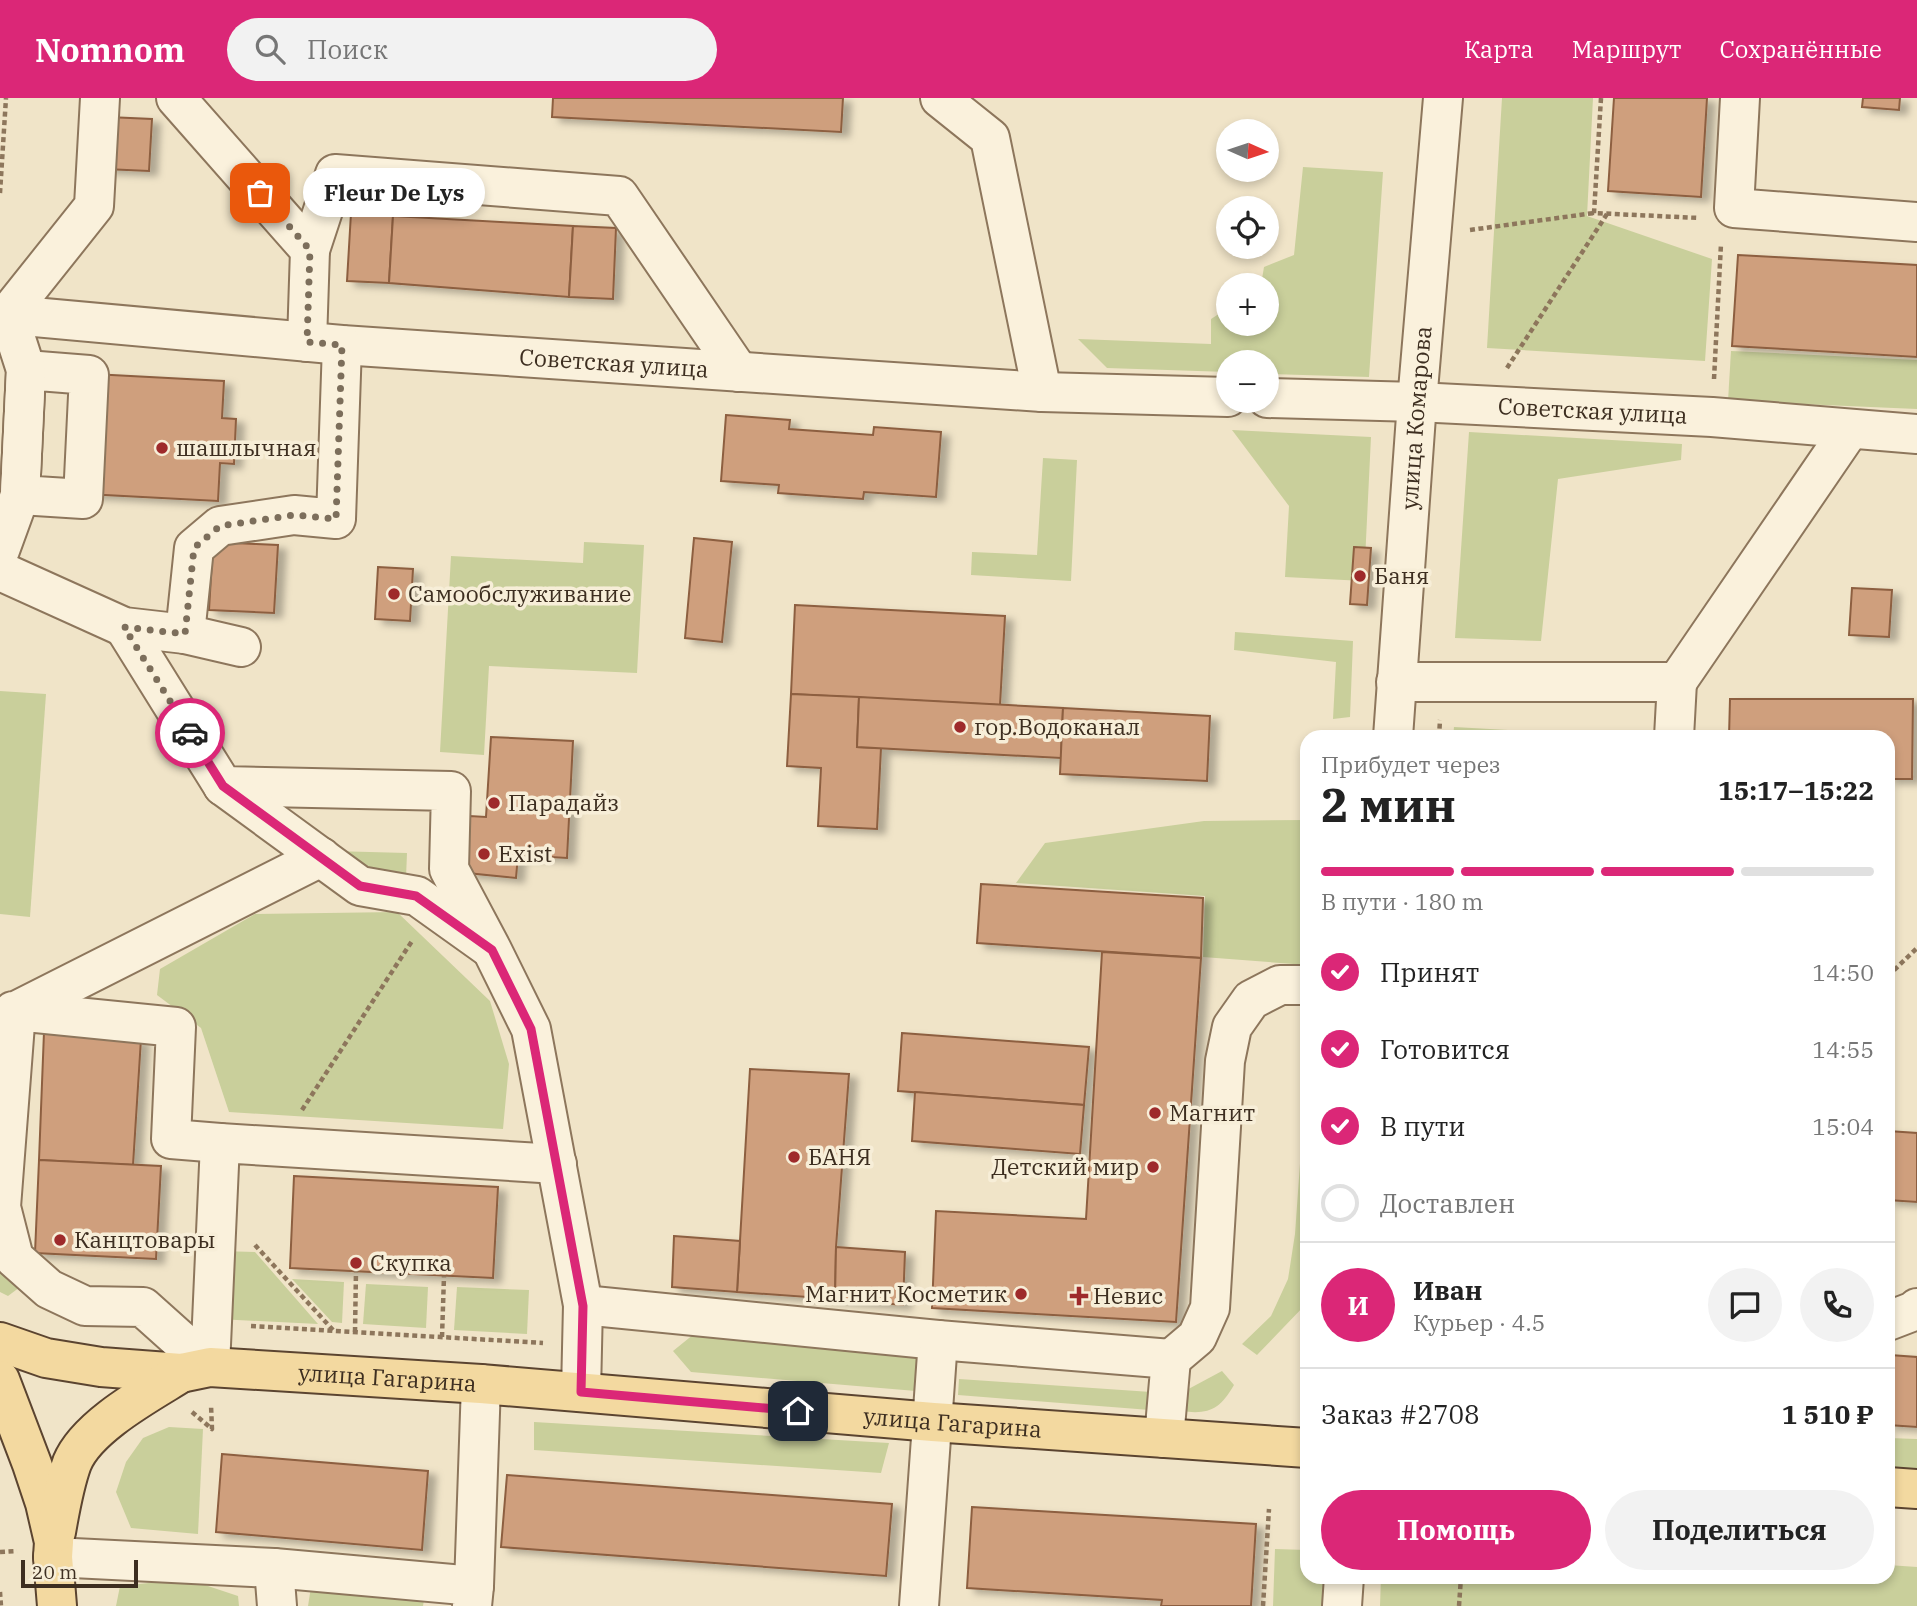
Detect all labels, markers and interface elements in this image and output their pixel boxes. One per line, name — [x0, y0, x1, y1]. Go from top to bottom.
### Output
search box — [227, 18, 717, 81]
text: Nomnom — [35, 28, 185, 71]
icon: search — [251, 30, 289, 68]
text: Поиск — [307, 32, 388, 66]
text: Карта — [1464, 33, 1534, 65]
text: Маршрут — [1572, 33, 1681, 65]
text: Сохранённые — [1719, 33, 1882, 65]
north arrow — [1216, 119, 1279, 182]
map controls — [1216, 119, 1279, 413]
pin — [230, 163, 290, 223]
callout: Fleur De Lys — [302, 168, 484, 217]
icon: bag — [241, 174, 279, 212]
text: Fleur De Lys — [324, 177, 464, 207]
button: locate — [1216, 196, 1279, 259]
button: + — [1216, 273, 1279, 336]
street label: улица Комарова — [1393, 325, 1437, 511]
street label: Советская улица — [518, 341, 710, 384]
button: − — [1216, 350, 1279, 413]
street label: Советская улица — [1497, 390, 1688, 430]
place label: шашлычная — [176, 432, 316, 462]
marker: шашлычная — [154, 440, 170, 456]
place label: Баня — [1374, 560, 1429, 590]
marker: Баня — [1352, 568, 1368, 584]
place label: Самообслуживание — [408, 578, 631, 608]
marker: Самообслуживание — [386, 586, 402, 602]
courier — [155, 698, 225, 768]
place label: гор.Водоканал — [974, 711, 1140, 741]
icon: car — [171, 714, 209, 752]
marker: гор.Водоканал — [952, 719, 968, 735]
text: Прибудет через — [1321, 749, 1501, 779]
text: 15:17–15:22 — [1718, 773, 1874, 807]
text: 2 мин — [1321, 775, 1456, 835]
place label: Парадайз — [508, 787, 619, 817]
marker: Парадайз — [486, 795, 502, 811]
place label: Exist — [498, 838, 552, 868]
marker: Exist — [476, 846, 492, 862]
text: В пути · 180 m — [1321, 886, 1483, 916]
icon: check — [1321, 953, 1359, 991]
text: Принят — [1380, 955, 1479, 989]
text: 14:50 — [1812, 957, 1874, 987]
icon: check — [1321, 1030, 1359, 1068]
text: Готовится — [1380, 1032, 1510, 1066]
text: 14:55 — [1812, 1034, 1874, 1064]
place label: Магнит — [1169, 1097, 1255, 1127]
marker: Магнит — [1147, 1105, 1163, 1121]
icon: check — [1321, 1107, 1359, 1145]
text: В пути — [1380, 1109, 1465, 1143]
text: 15:04 — [1812, 1111, 1874, 1141]
place label: БАНЯ — [808, 1141, 871, 1171]
marker: БАНЯ — [786, 1149, 802, 1165]
place label: Детский мир — [992, 1151, 1139, 1181]
marker: Детский мир — [1145, 1159, 1161, 1175]
text: Доставлен — [1380, 1186, 1515, 1220]
place label: Канцтовары — [74, 1224, 215, 1254]
marker: Канцтовары — [52, 1232, 68, 1248]
place label: Скупка — [370, 1247, 452, 1277]
marker: Скупка — [348, 1255, 364, 1271]
button: chat — [1708, 1268, 1782, 1342]
button: phone — [1800, 1268, 1874, 1342]
text: Иван — [1413, 1273, 1482, 1307]
place label: Магнит Косметик — [805, 1278, 1008, 1308]
place label: Невис — [1093, 1280, 1163, 1310]
marker: Магнит Косметик — [1013, 1286, 1029, 1302]
marker: Невис — [1071, 1288, 1087, 1304]
text: И — [1347, 1288, 1369, 1322]
text: Курьер · 4.5 — [1413, 1307, 1545, 1337]
street label: улица Гагарина — [297, 1357, 478, 1398]
pin — [768, 1381, 828, 1441]
icon: home — [779, 1392, 817, 1430]
text: Заказ #2708 — [1321, 1397, 1480, 1431]
text: 1 510 ₽ — [1782, 1397, 1874, 1431]
street label: улица Гагарина — [862, 1400, 1043, 1444]
button: Помощь — [1321, 1490, 1591, 1570]
button: Поделиться — [1605, 1490, 1874, 1570]
scale bar — [21, 1557, 138, 1589]
text: 20 m — [32, 1560, 77, 1584]

